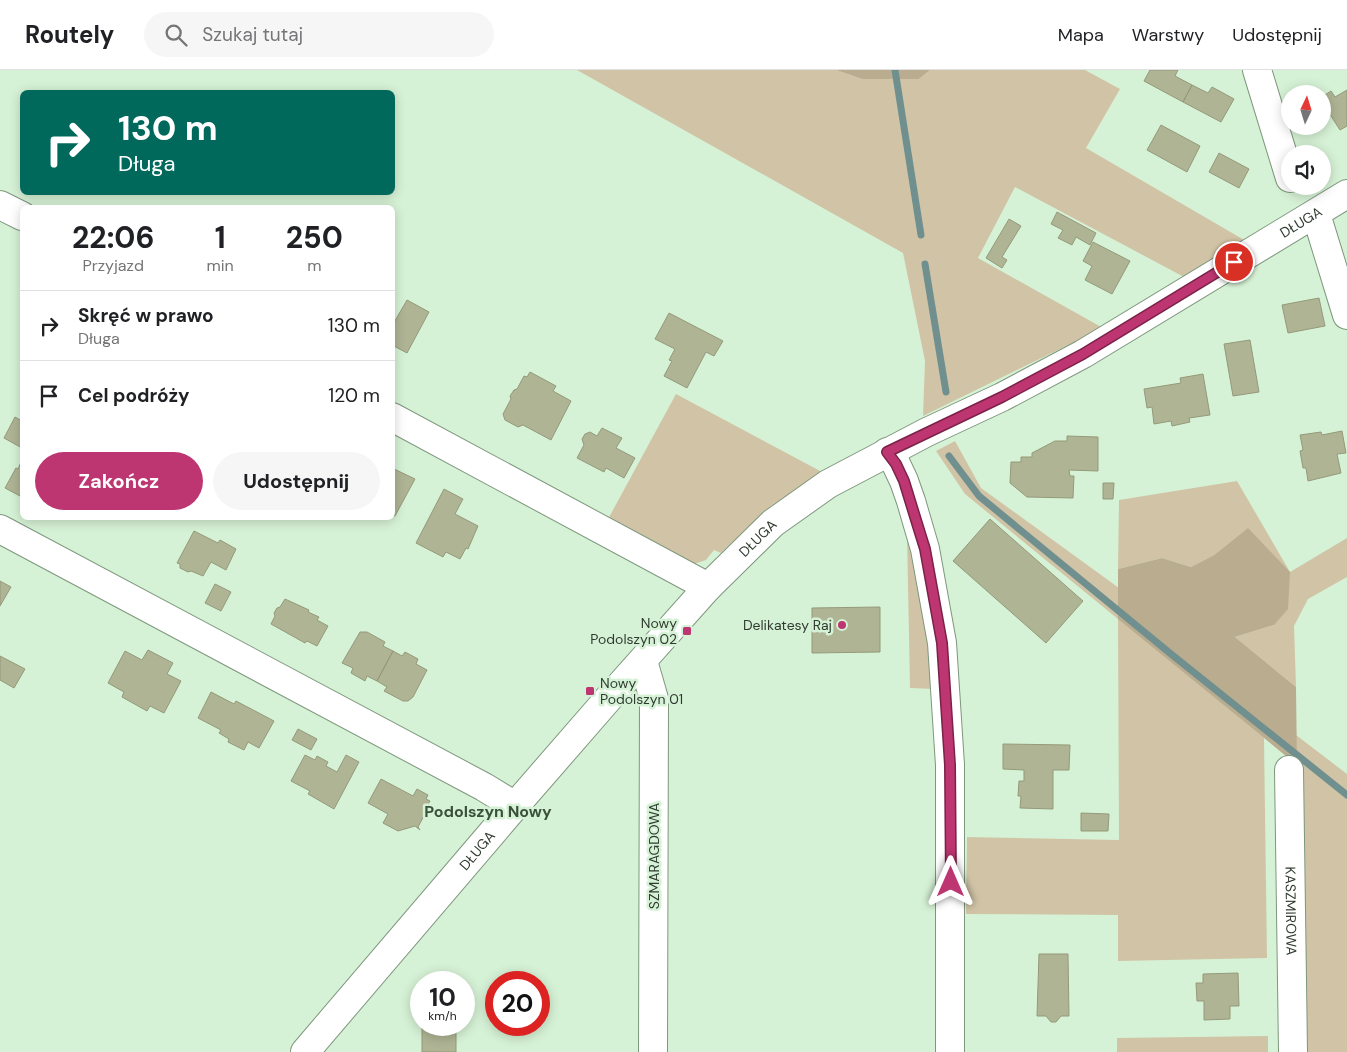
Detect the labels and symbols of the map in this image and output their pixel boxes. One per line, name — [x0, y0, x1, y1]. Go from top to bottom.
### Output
north arrow — [1281, 85, 1331, 135]
street label: DŁUGA — [1276, 202, 1325, 242]
pin — [1213, 241, 1255, 283]
street label: DŁUGA — [735, 516, 780, 561]
place label: Nowy Podolszyn 02 — [590, 614, 677, 648]
place label: Delikatesy Raj — [743, 616, 832, 634]
marker: Delikatesy Raj — [836, 619, 848, 631]
marker: Nowy Podolszyn 02 — [681, 625, 693, 637]
place label: Nowy Podolszyn 01 — [600, 674, 683, 708]
marker: Nowy Podolszyn 01 — [584, 685, 596, 697]
district label: Podolszyn Nowy — [424, 801, 552, 822]
street label: SZMARAGDOWA — [645, 803, 663, 909]
street label: DŁUGA — [455, 827, 499, 874]
position arrow — [924, 855, 976, 907]
street label: KASZMIROWA — [1281, 866, 1301, 956]
speed limit sign: 20 — [485, 971, 550, 1036]

